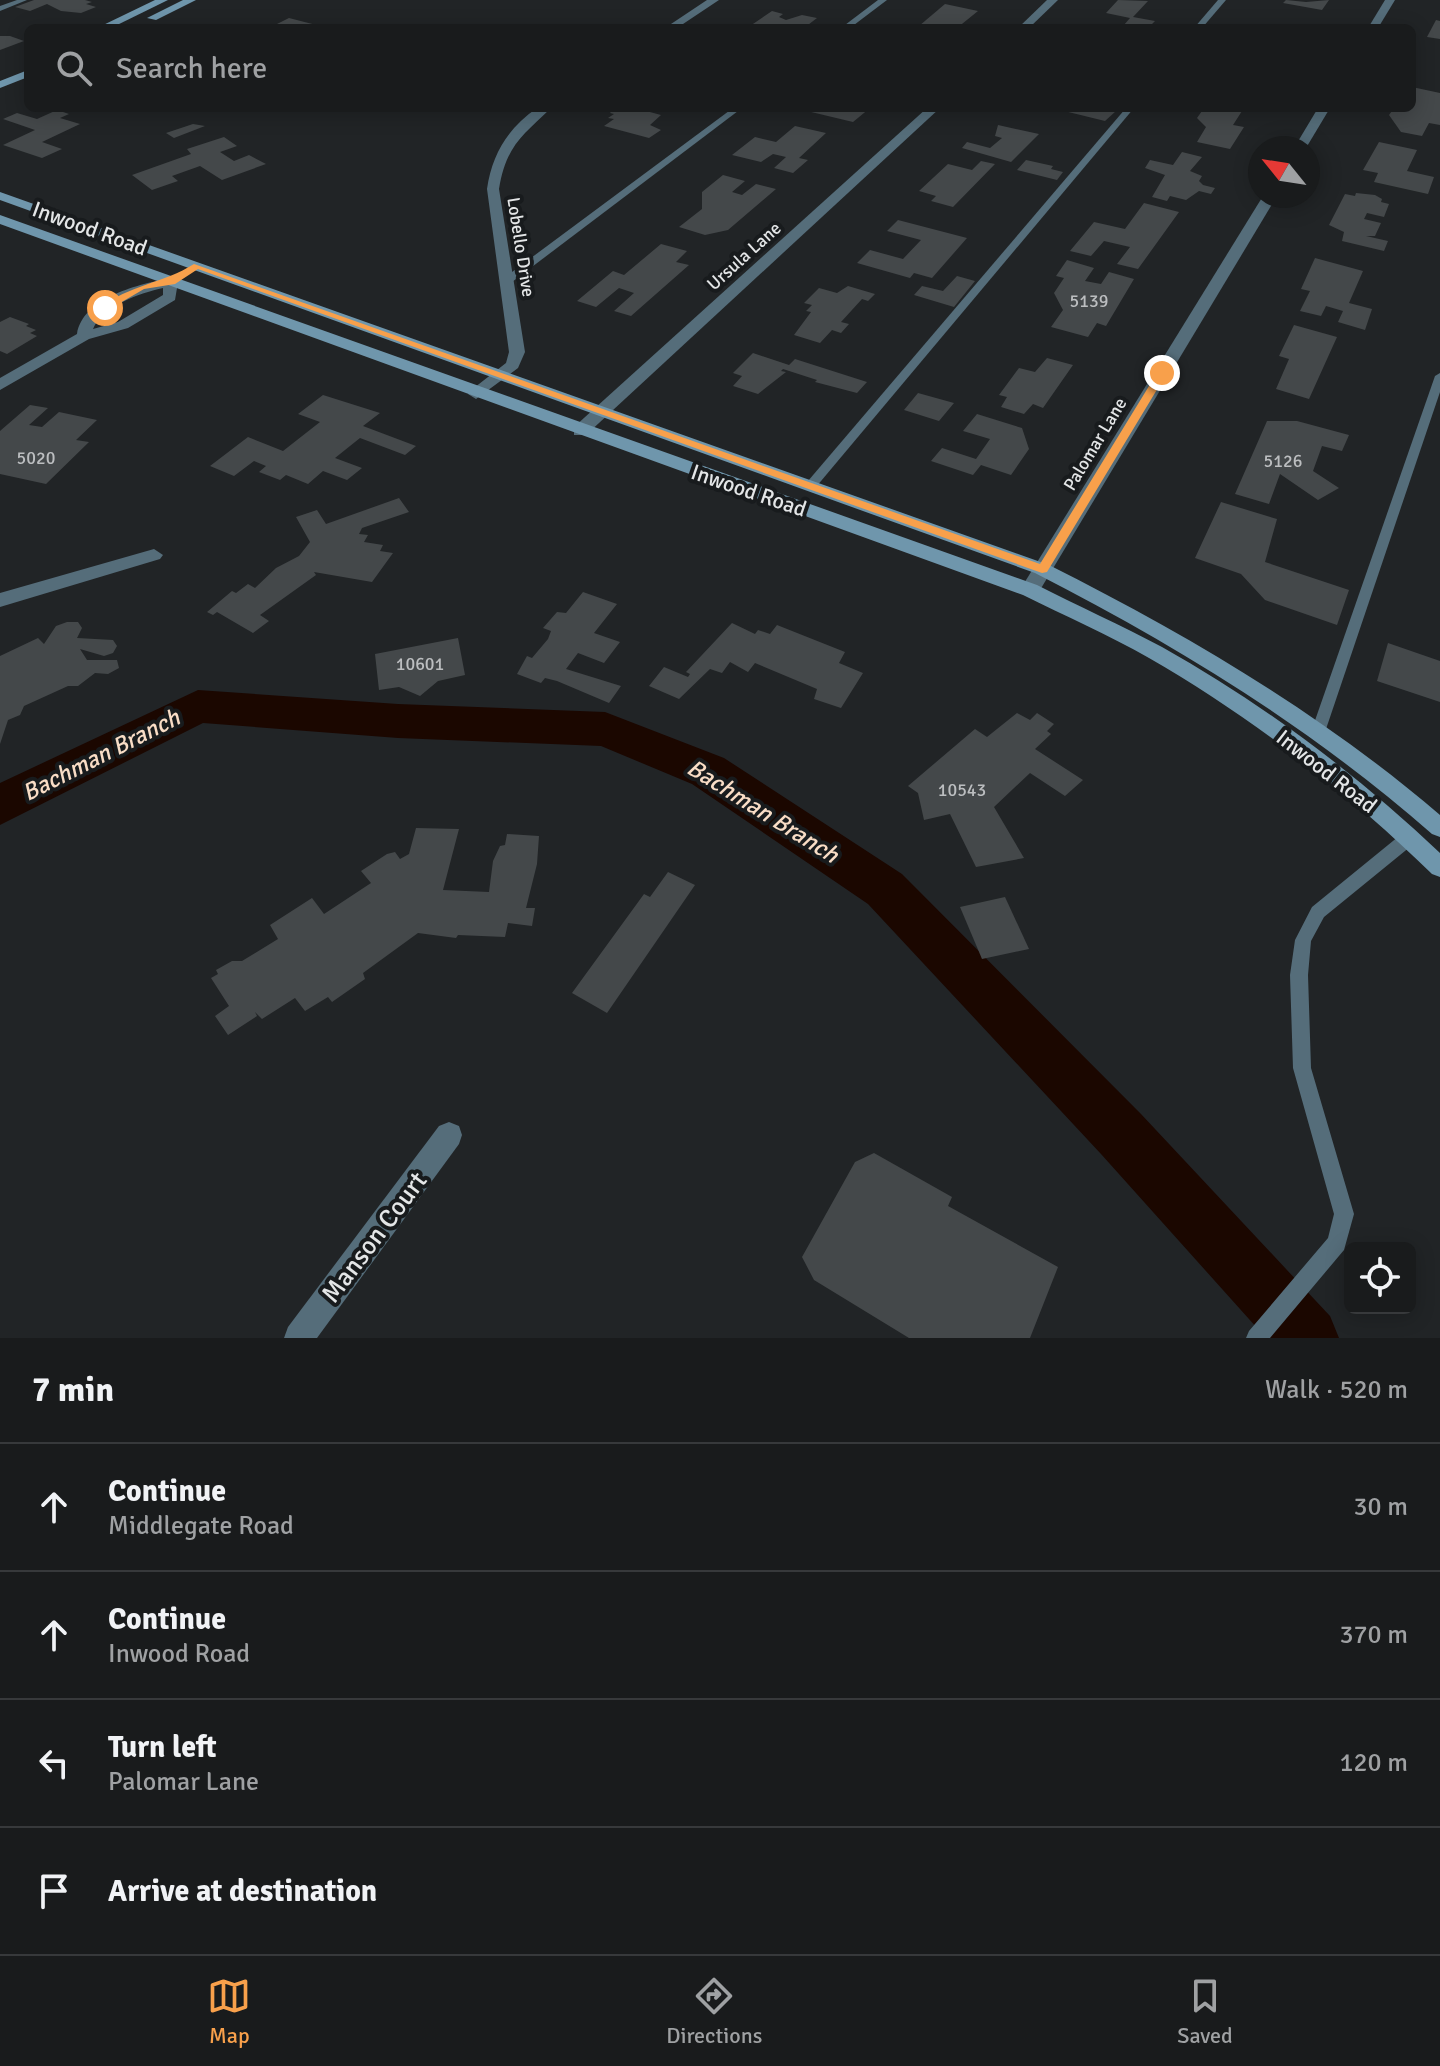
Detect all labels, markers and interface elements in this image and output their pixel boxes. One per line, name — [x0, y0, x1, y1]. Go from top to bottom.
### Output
search box — [24, 24, 1416, 112]
icon: search — [52, 46, 96, 90]
text: Search here — [116, 50, 267, 87]
north arrow — [1248, 136, 1320, 208]
street label: Inwood Road — [29, 195, 151, 262]
street label: Lobello Drive — [502, 196, 540, 298]
street label: Ursula Lane — [702, 217, 786, 295]
route start — [87, 290, 123, 326]
house number: 5139 — [1070, 290, 1108, 312]
route end — [1144, 355, 1180, 391]
street label: Palomar Lane — [1059, 393, 1131, 495]
house number: 5020 — [17, 447, 55, 469]
house number: 5126 — [1264, 450, 1302, 472]
street label: Inwood Road — [688, 458, 810, 523]
house number: 10601 — [396, 653, 444, 675]
water label: Bachman Branch — [17, 702, 186, 808]
street label: Inwood Road — [1271, 724, 1382, 819]
water label: Bachman Branch — [682, 752, 845, 870]
house number: 10543 — [938, 779, 986, 801]
street label: Manson Court — [315, 1166, 434, 1309]
map controls — [1344, 1242, 1416, 1314]
button: locate — [1344, 1242, 1416, 1314]
text: 7 min — [32, 1369, 114, 1411]
text: Walk · 520 m — [1265, 1374, 1408, 1406]
text: Continue — [108, 1473, 226, 1510]
icon: ahead — [32, 1485, 76, 1529]
text: 30 m — [1353, 1491, 1408, 1523]
text: Middlegate Road — [108, 1510, 294, 1542]
text: Continue — [108, 1601, 226, 1638]
icon: ahead — [32, 1613, 76, 1657]
text: 370 m — [1339, 1619, 1408, 1651]
text: Inwood Road — [108, 1638, 250, 1670]
text: Turn left — [108, 1729, 217, 1766]
icon: left — [32, 1741, 76, 1785]
text: 120 m — [1339, 1747, 1408, 1779]
text: Palomar Lane — [108, 1766, 259, 1798]
icon: arrive — [32, 1869, 76, 1913]
text: Arrive at destination — [108, 1873, 377, 1910]
tab: Map — [207, 1974, 251, 2049]
tab: Directions — [666, 1974, 762, 2049]
tab: Saved — [1177, 1974, 1233, 2049]

